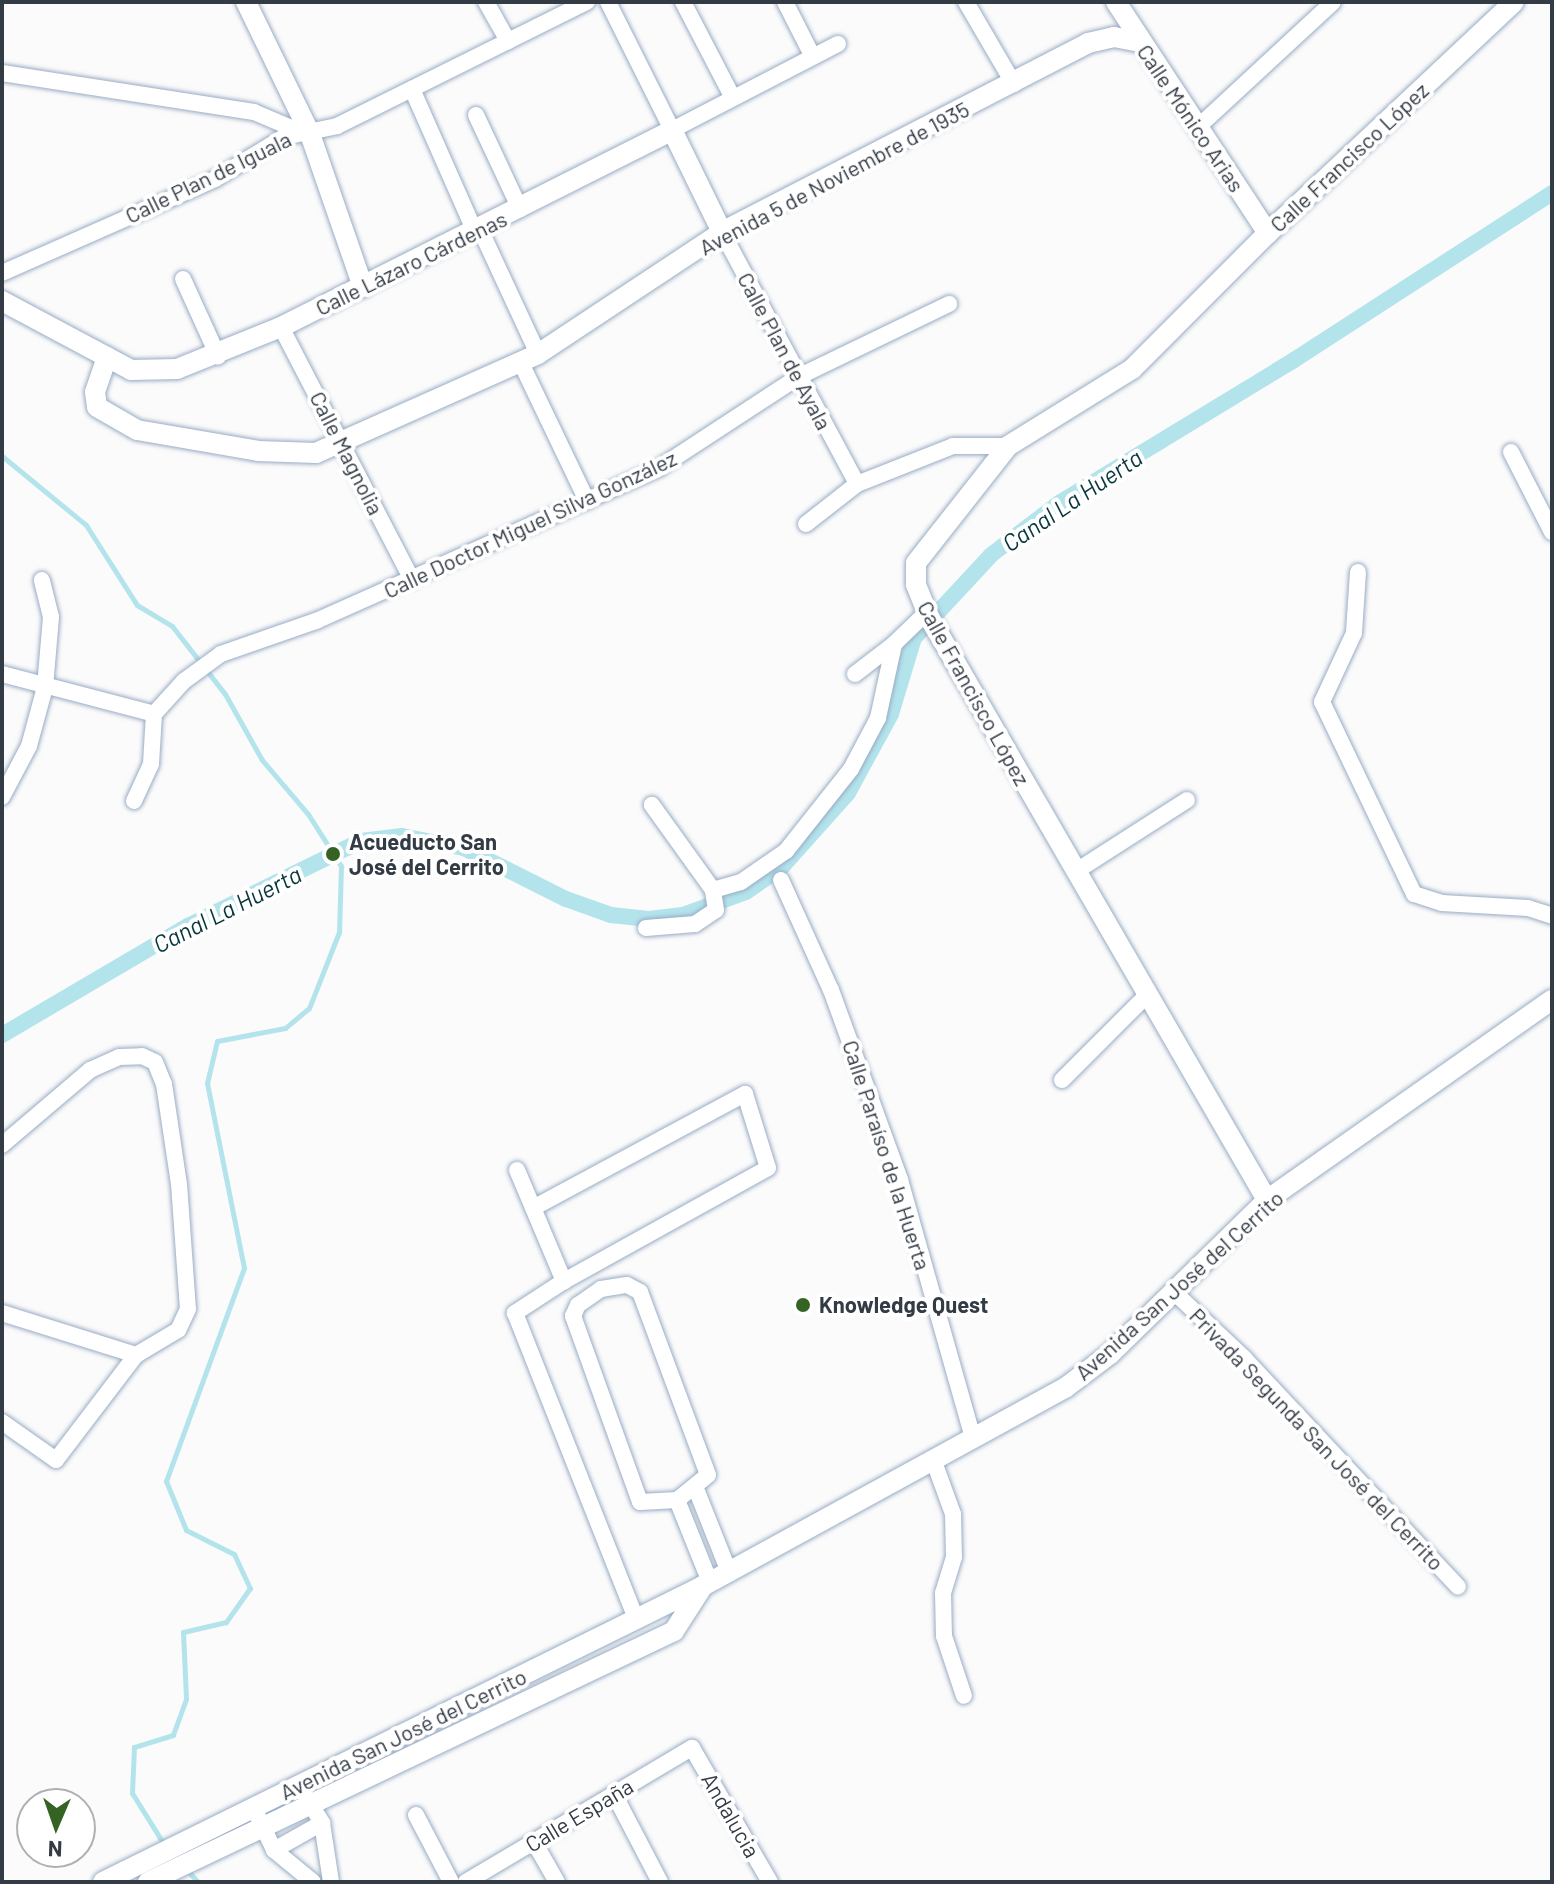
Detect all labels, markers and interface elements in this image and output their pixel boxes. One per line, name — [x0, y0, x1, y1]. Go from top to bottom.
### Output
street label: Calle Mónico Arias — [1132, 39, 1250, 197]
street label: Calle Francisco López — [1264, 77, 1434, 237]
street label: Avenida 5 de Noviembre de 1935 — [695, 95, 973, 261]
street label: Calle Plan de Iguala — [121, 125, 295, 229]
street label: Calle Lázaro Cárdenas — [311, 205, 511, 321]
street label: Calle Plan de Ayala — [732, 268, 838, 434]
street label: Calle Magnolia — [305, 387, 389, 519]
water label: Canal La Huerta — [997, 443, 1147, 557]
street label: Calle Doctor Miguel Silva González — [379, 444, 681, 604]
street label: Calle Francisco López — [912, 596, 1036, 790]
place label: Acueducto San José del Cerrito — [349, 828, 504, 880]
marker: Acueducto San José del Cerrito — [324, 845, 342, 863]
water label: Canal La Huerta — [148, 859, 306, 959]
street label: Calle Paraíso de la Huerta — [837, 1037, 937, 1273]
street label: Avenida San José del Cerrito — [1070, 1185, 1288, 1385]
place label: Knowledge Quest — [819, 1292, 988, 1318]
marker: Knowledge Quest — [794, 1296, 812, 1314]
street label: Privada Segunda San José del Cerrito — [1184, 1302, 1450, 1576]
street label: Avenida San José del Cerrito — [275, 1663, 531, 1805]
street label: Andalucia — [696, 1768, 766, 1862]
street label: Calle España — [520, 1773, 638, 1857]
north arrow — [16, 1788, 96, 1868]
text: N — [47, 1837, 63, 1863]

